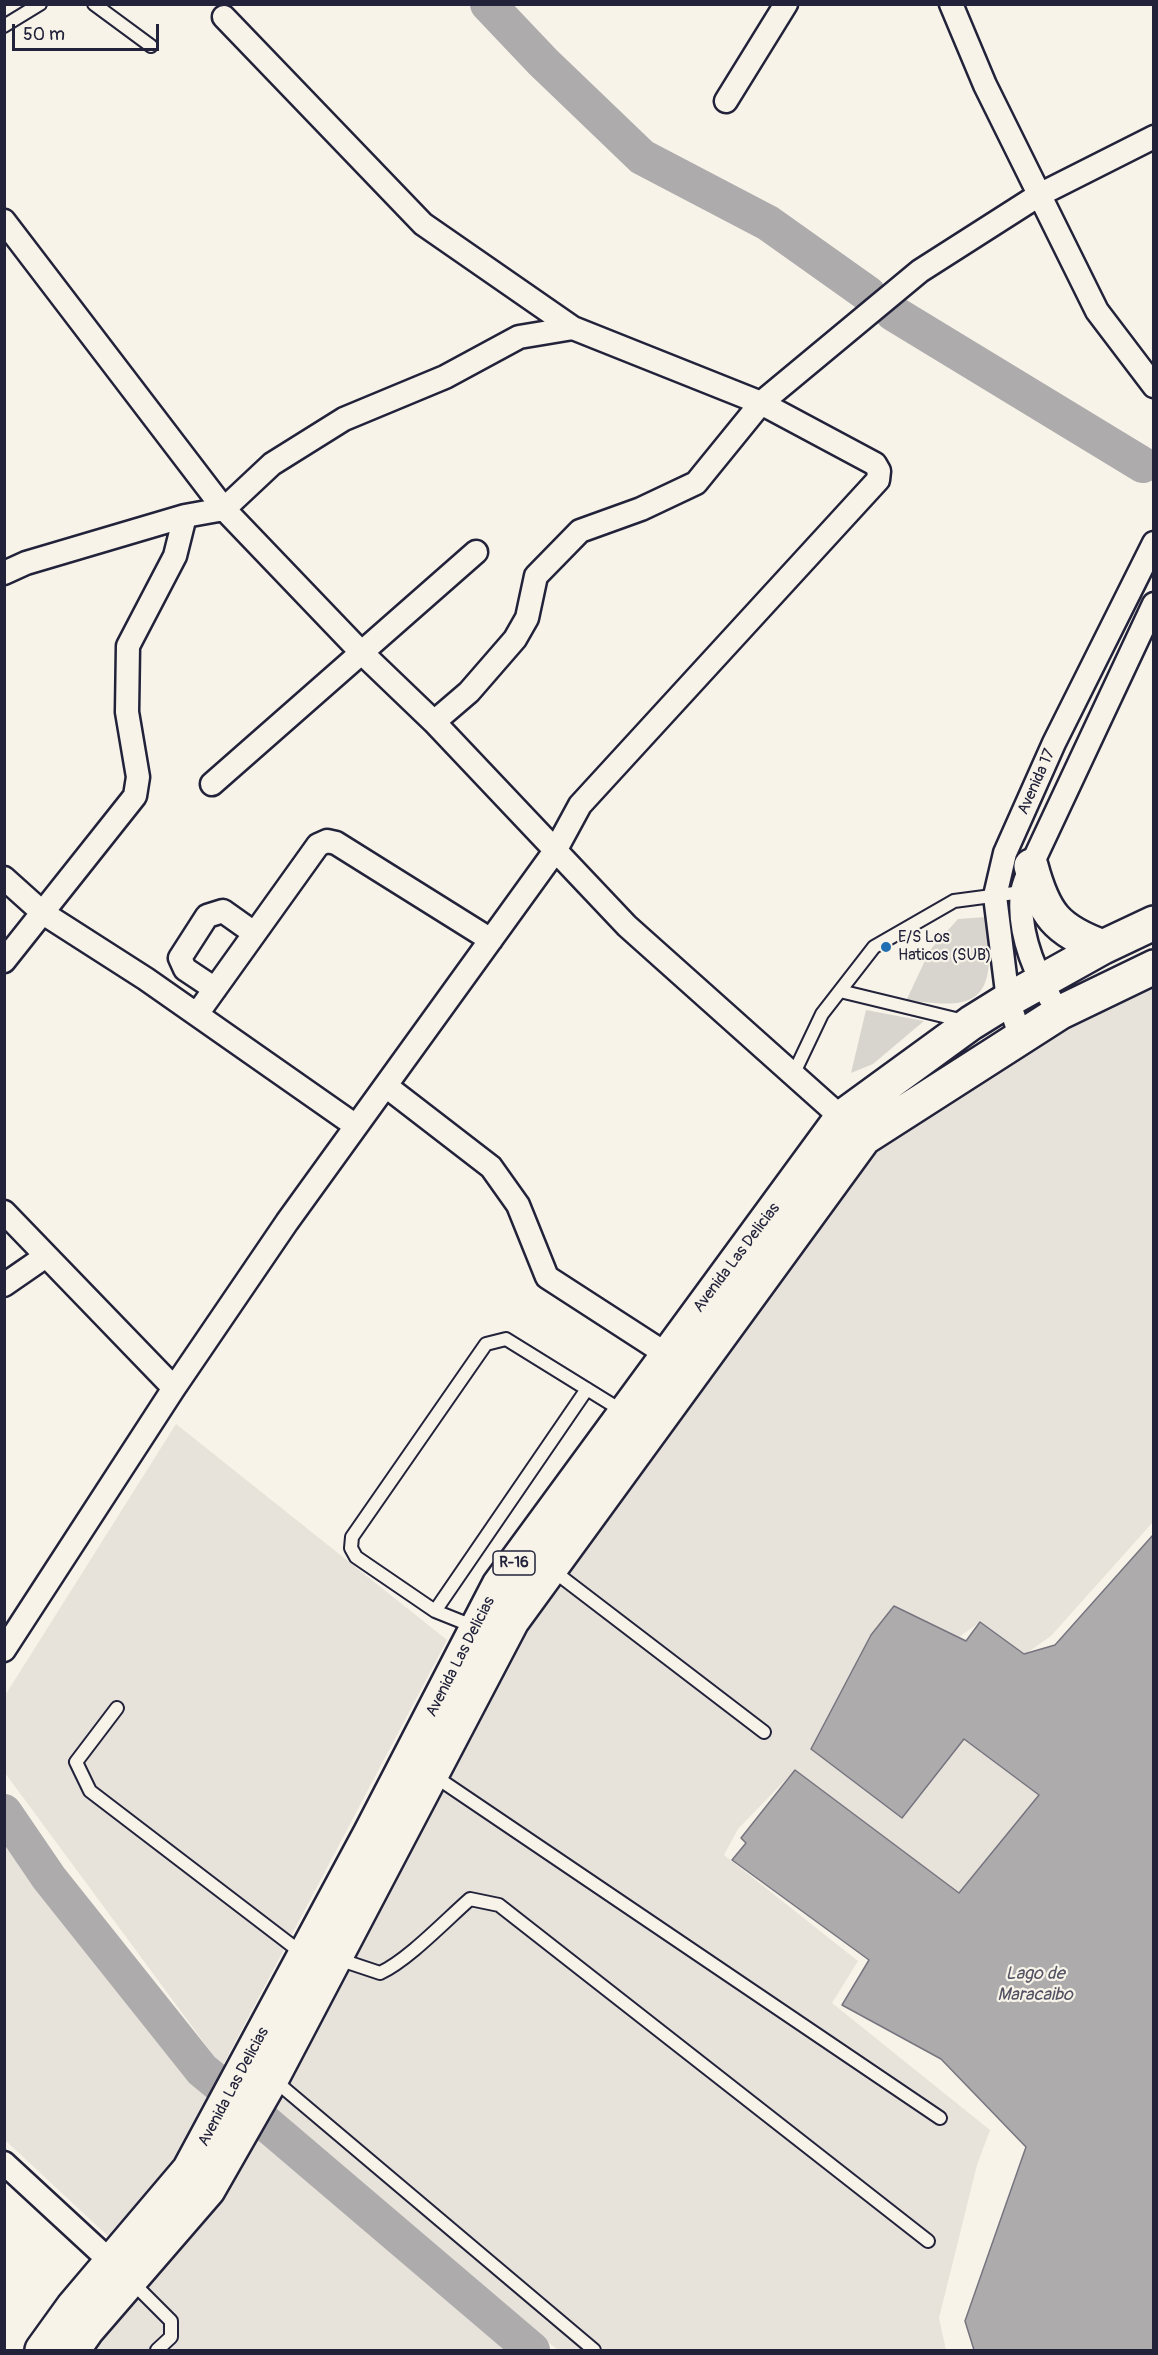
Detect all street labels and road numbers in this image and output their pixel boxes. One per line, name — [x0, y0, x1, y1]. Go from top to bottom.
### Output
street label: Avenida 17 — [1014, 746, 1060, 818]
street label: Avenida Las Delicias — [690, 1199, 784, 1317]
road number: R-16 — [493, 1551, 535, 1575]
street label: Avenida Las Delicias — [422, 1594, 500, 1720]
street label: Avenida Las Delicias — [195, 2024, 273, 2150]

